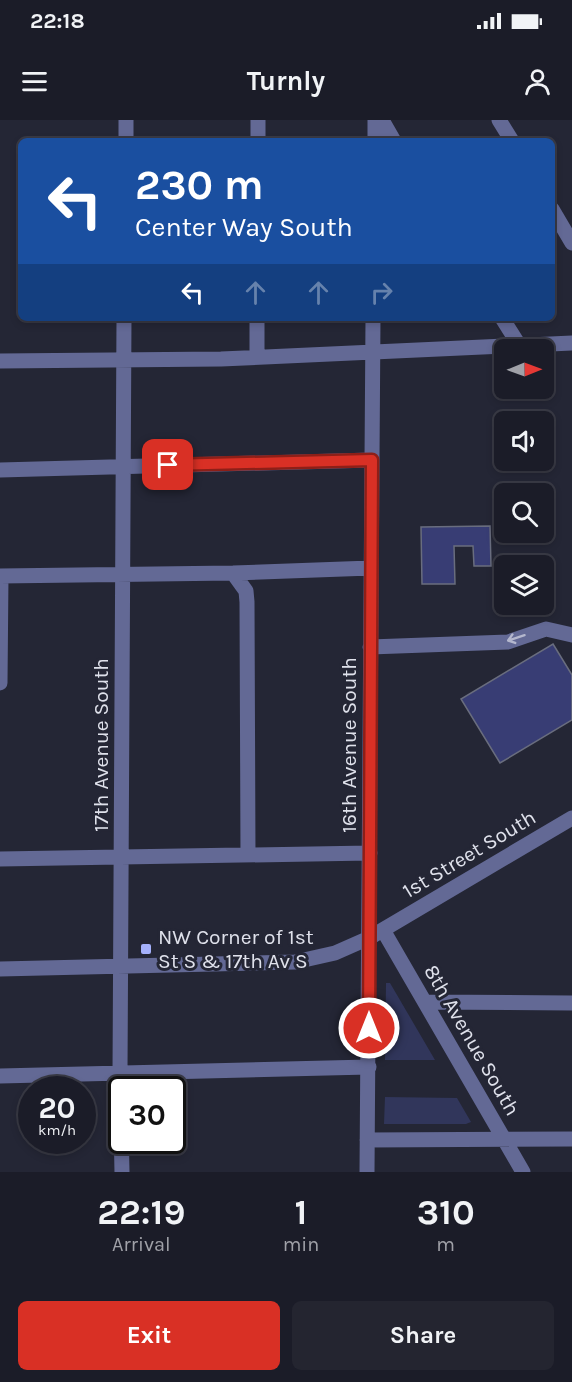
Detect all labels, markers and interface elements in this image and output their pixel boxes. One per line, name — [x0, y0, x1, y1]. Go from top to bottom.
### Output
text: 22:18 — [30, 8, 85, 34]
icon: menu — [18, 65, 51, 98]
text: Turnly — [247, 65, 325, 97]
icon: person — [521, 65, 554, 98]
text: 230 m — [135, 160, 264, 210]
icon: left — [36, 162, 114, 240]
text: Center Way South — [135, 211, 353, 243]
icon: left — [176, 276, 209, 309]
icon: ahead — [239, 276, 272, 309]
icon: ahead — [302, 276, 335, 309]
icon: right — [365, 276, 398, 309]
north arrow — [494, 339, 554, 399]
map controls — [494, 339, 554, 615]
button: sound — [494, 411, 554, 471]
pin — [142, 439, 193, 490]
icon: arrive — [151, 448, 184, 481]
button: search — [494, 483, 554, 543]
button: layers — [494, 555, 554, 615]
one-way arrow — [507, 634, 526, 645]
street label: 16th Avenue South — [337, 657, 361, 833]
street label: 17th Avenue South — [89, 658, 113, 832]
street label: 1st Street South — [398, 805, 540, 903]
place label: NW Corner of 1st St S & 17th Av S — [158, 925, 314, 973]
marker: NW Corner of 1st St S & 17th Av S — [139, 942, 153, 956]
street label: 8th Avenue South — [419, 960, 525, 1120]
position arrow — [337, 996, 401, 1060]
speed limit sign: 30 — [108, 1076, 186, 1154]
text: 20 — [38, 1090, 76, 1126]
text: km/h — [38, 1121, 76, 1139]
text: 22:19 — [97, 1191, 185, 1233]
text: 1 — [295, 1191, 307, 1233]
text: 310 — [417, 1191, 475, 1233]
text: Arrival — [112, 1233, 171, 1256]
text: min — [283, 1233, 319, 1256]
text: m — [436, 1233, 455, 1256]
button: Exit — [18, 1301, 280, 1370]
button: Share — [292, 1301, 554, 1370]

